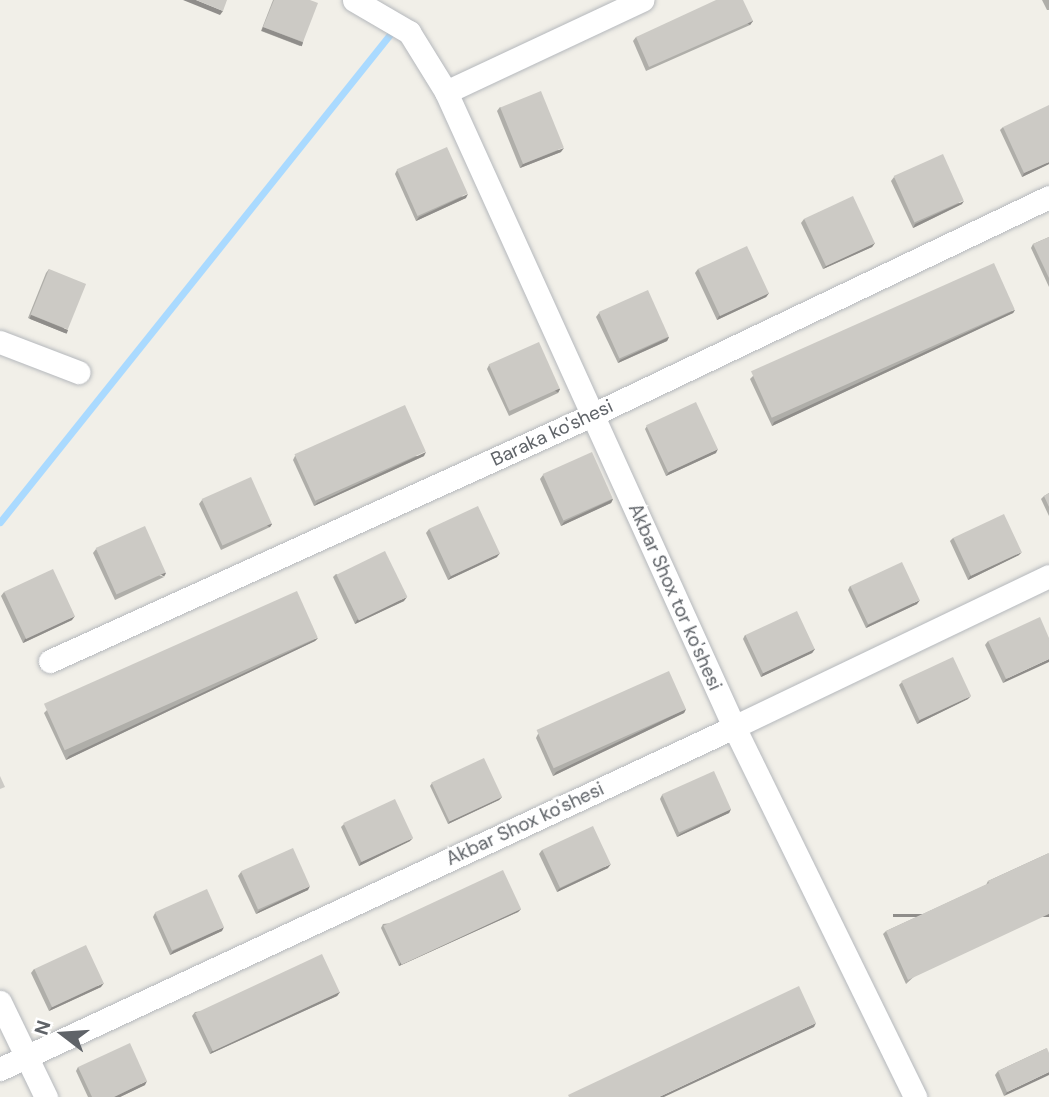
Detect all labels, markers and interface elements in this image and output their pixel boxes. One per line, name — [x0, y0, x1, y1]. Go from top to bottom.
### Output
street label: Baraka ko'shesi — [487, 395, 617, 471]
street label: Akbar Shox tor ko'shesi — [623, 500, 727, 694]
street label: Akbar Shox ko'shesi — [442, 777, 608, 871]
north arrow — [28, 999, 98, 1069]
text: N — [28, 1017, 56, 1038]

